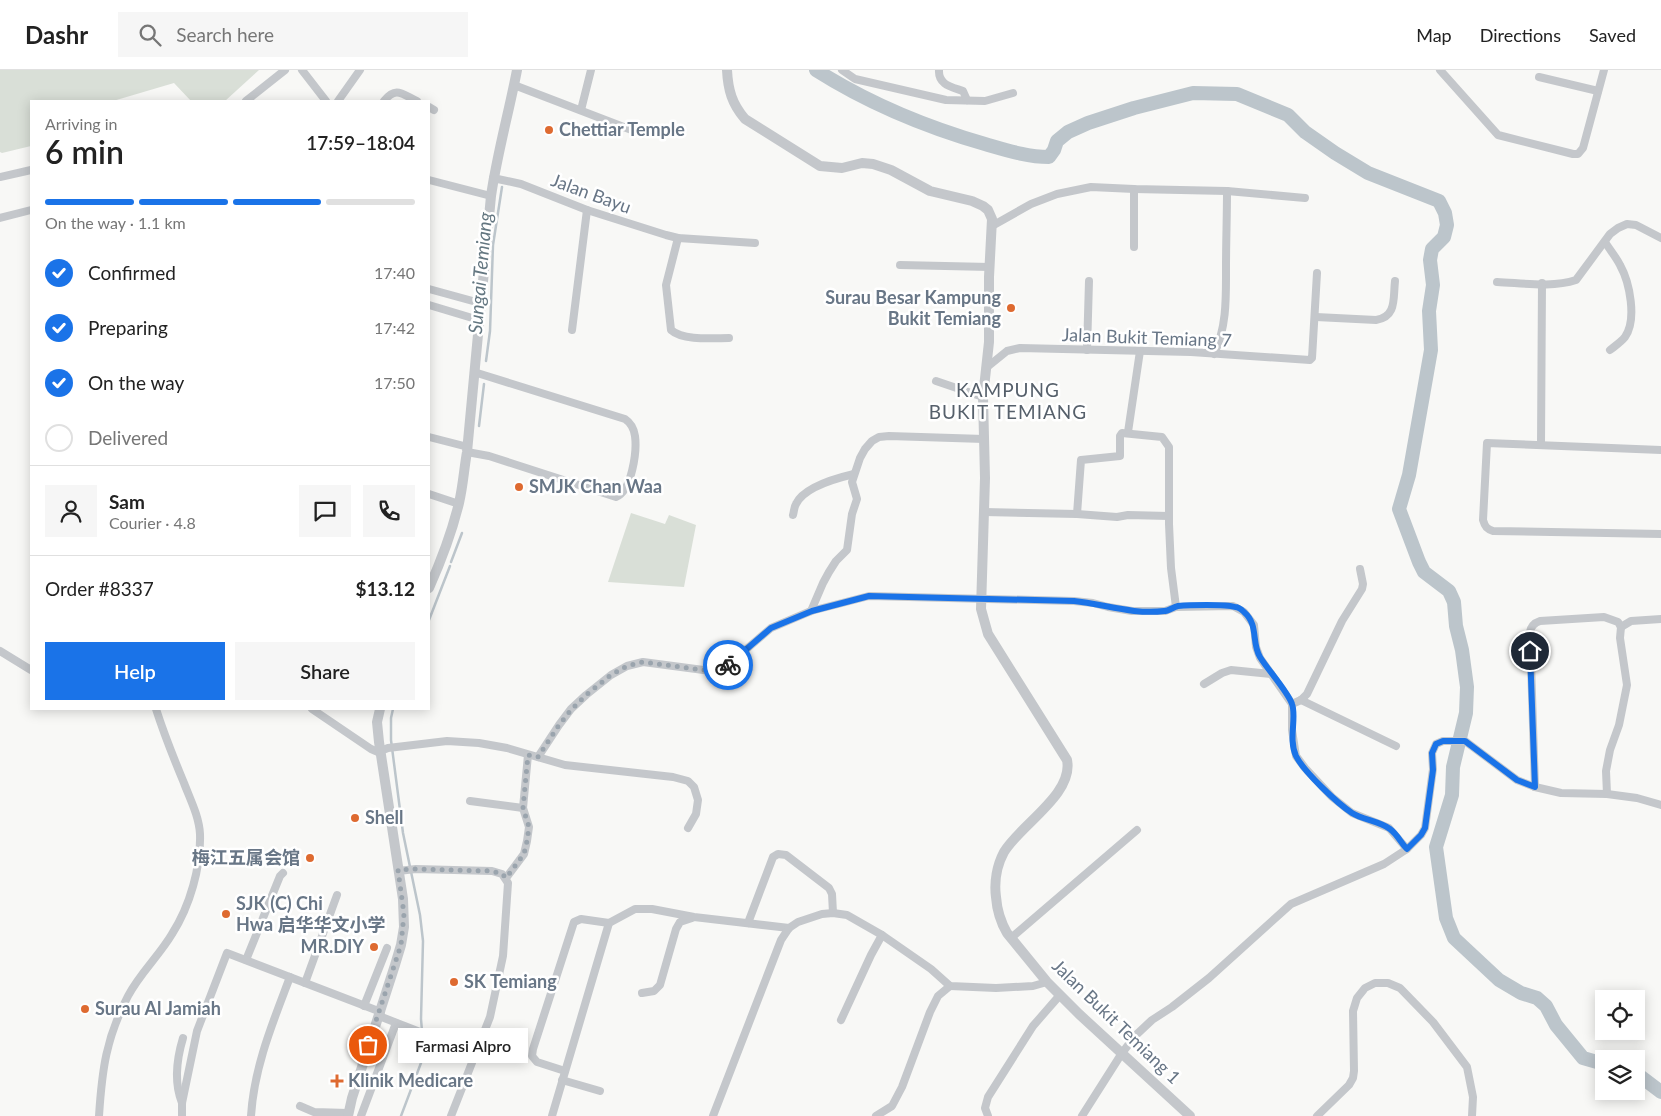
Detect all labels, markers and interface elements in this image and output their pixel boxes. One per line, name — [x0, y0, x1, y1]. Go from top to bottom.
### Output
search box — [118, 12, 468, 57]
text: Dashr — [25, 20, 88, 49]
icon: search — [136, 21, 164, 49]
text: Search here — [176, 23, 274, 46]
text: Map — [1416, 24, 1452, 46]
text: Directions — [1480, 24, 1561, 46]
text: Saved — [1589, 24, 1636, 46]
text: Arriving in — [45, 114, 118, 133]
place label: Chettiar Temple — [559, 118, 685, 140]
marker: Chettiar Temple — [543, 124, 555, 136]
text: 17:59–18:04 — [306, 131, 415, 154]
text: 6 min — [45, 132, 124, 171]
street label: Jalan Bayu — [548, 168, 634, 218]
water label: Sungai Temiang — [463, 210, 496, 335]
text: On the way · 1.1 km — [45, 213, 186, 232]
icon: check — [45, 259, 73, 287]
text: Confirmed — [88, 261, 176, 284]
text: 17:40 — [374, 263, 415, 282]
place label: Surau Besar Kampung Bukit Temiang — [825, 286, 1001, 329]
marker: Surau Besar Kampung Bukit Temiang — [1005, 302, 1017, 314]
icon: check — [45, 314, 73, 342]
text: Preparing — [88, 316, 168, 339]
text: 17:42 — [374, 318, 415, 337]
street label: Jalan Bukit Temiang 7 — [1062, 323, 1232, 351]
icon: check — [45, 369, 73, 397]
text: On the way — [88, 371, 184, 394]
text: 17:50 — [374, 373, 415, 392]
district label: KAMPUNG BUKIT TEMIANG — [929, 378, 1087, 423]
text: Delivered — [88, 426, 168, 449]
place label: SMJK Chan Waa — [529, 475, 662, 497]
marker: SMJK Chan Waa — [513, 481, 525, 493]
button: person — [45, 485, 97, 537]
button: chat — [299, 485, 351, 537]
button: phone — [363, 485, 415, 537]
text: Sam — [109, 490, 145, 513]
text: Courier · 4.8 — [109, 513, 196, 532]
text: Order #8337 — [45, 577, 154, 600]
text: $13.12 — [355, 577, 415, 600]
pin — [1509, 630, 1551, 672]
icon: home — [1516, 637, 1544, 665]
courier — [703, 640, 753, 690]
button: Help — [45, 642, 225, 700]
button: Share — [235, 642, 415, 700]
icon: bike — [714, 651, 742, 679]
place label: Shell — [365, 806, 403, 828]
marker: Shell — [349, 812, 361, 824]
place label: 梅江五属会馆 — [192, 846, 300, 868]
marker: 梅江五属会馆 — [304, 852, 316, 864]
place label: SJK (C) Chi Hwa 启华华文小学 — [236, 892, 386, 935]
marker: SJK (C) Chi Hwa 启华华文小学 — [220, 908, 232, 920]
place label: MR.DIY — [300, 935, 364, 957]
marker: MR.DIY — [368, 941, 380, 953]
street label: Jalan Bukit Temiang 1 — [1048, 954, 1185, 1088]
place label: SK Temiang — [464, 970, 557, 992]
marker: SK Temiang — [448, 976, 460, 988]
map controls — [1595, 990, 1645, 1100]
button: locate — [1595, 990, 1645, 1040]
place label: Surau Al Jamiah — [95, 997, 221, 1019]
marker: Surau Al Jamiah — [79, 1003, 91, 1015]
pin — [347, 1024, 389, 1066]
callout: Farmasi Alpro — [398, 1028, 528, 1062]
icon: bag — [354, 1031, 382, 1059]
text: Farmasi Alpro — [415, 1036, 511, 1055]
button: layers — [1595, 1050, 1645, 1100]
place label: Klinik Medicare — [348, 1069, 473, 1091]
marker: Klinik Medicare — [330, 1074, 344, 1088]

